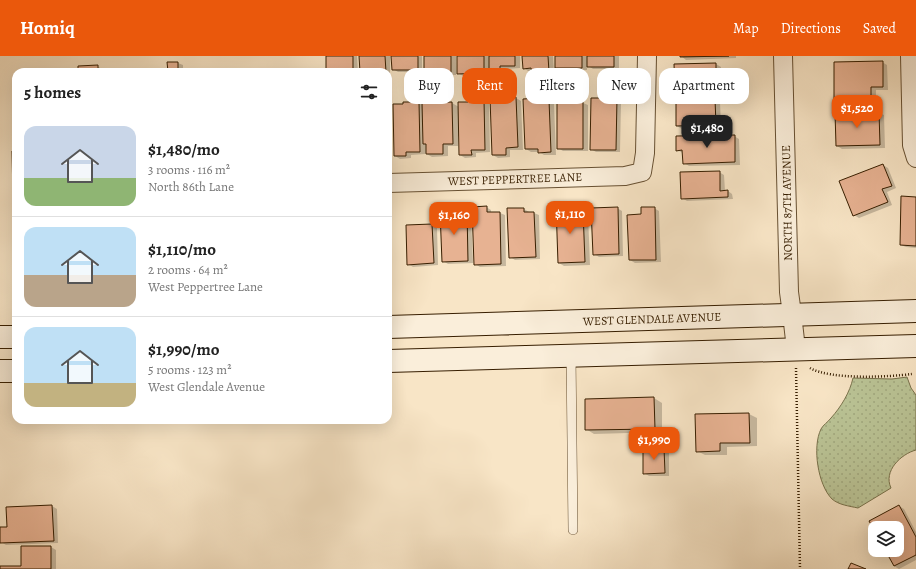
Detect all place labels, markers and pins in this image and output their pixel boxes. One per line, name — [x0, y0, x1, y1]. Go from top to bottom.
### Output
pin: $1,520 — [824, 95, 890, 129]
pin: $1,480 — [674, 115, 740, 149]
pin: $1,110 — [537, 201, 603, 235]
pin: $1,160 — [421, 202, 487, 236]
pin: $1,990 — [621, 427, 687, 461]

